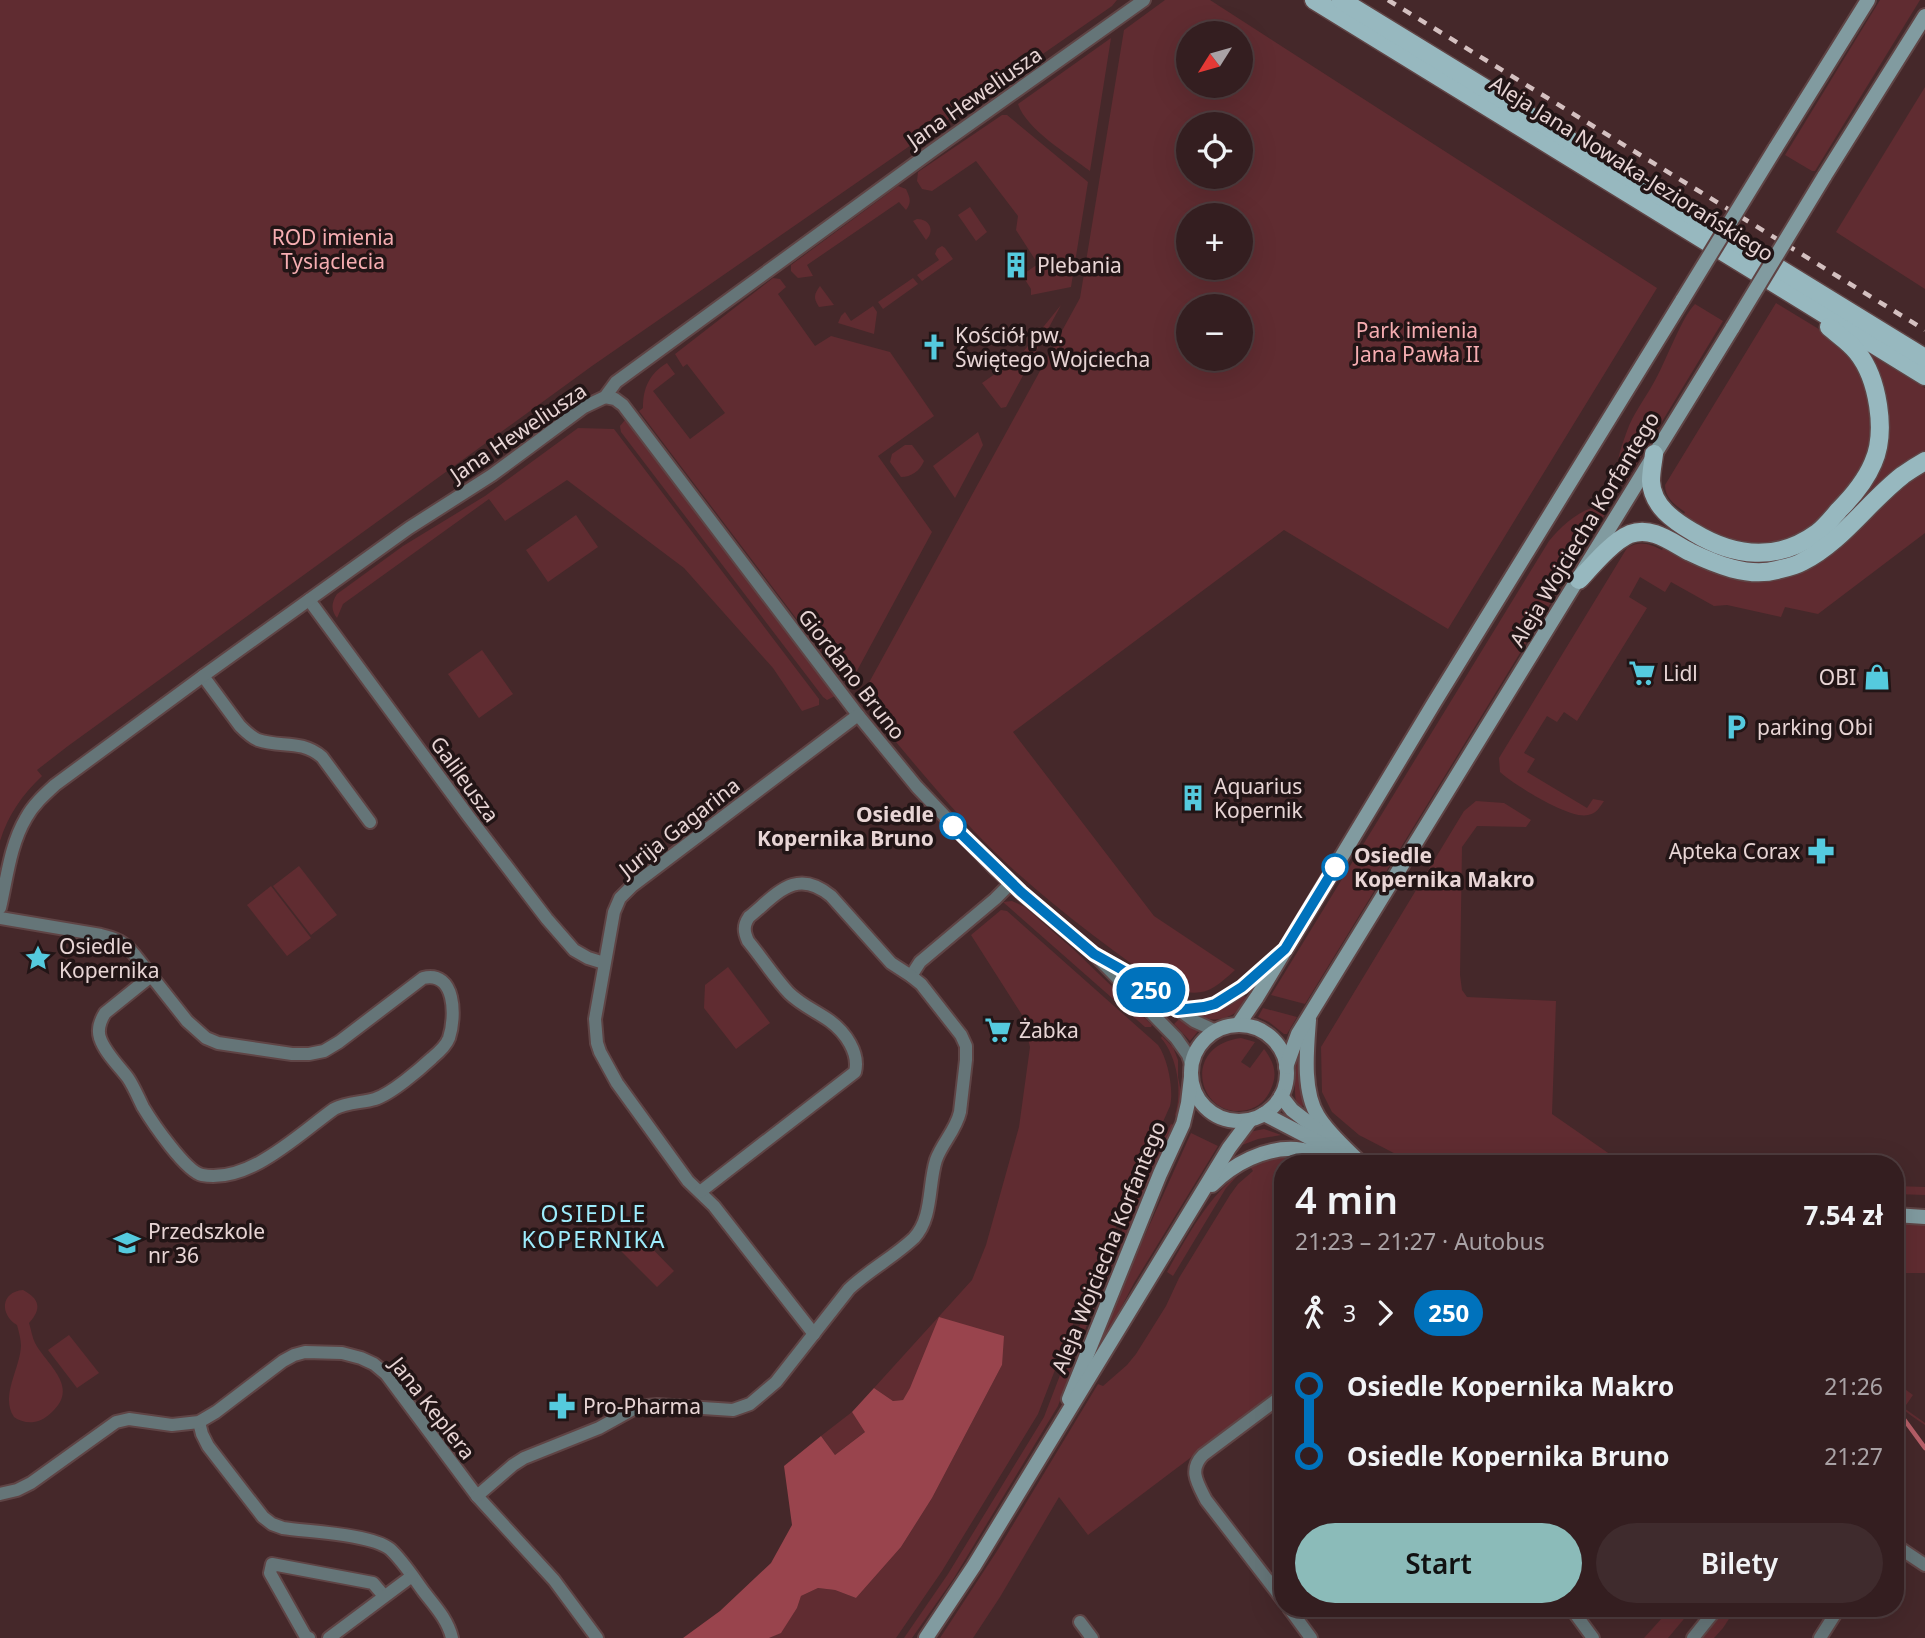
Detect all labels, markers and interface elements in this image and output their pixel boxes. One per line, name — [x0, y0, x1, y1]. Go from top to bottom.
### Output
north arrow — [1176, 21, 1253, 98]
map controls — [1176, 21, 1253, 371]
street label: Jana Heweliusza — [899, 40, 1047, 155]
street label: Aleja Jana Nowaka-Jeziorańskiego — [1485, 69, 1779, 267]
button: locate — [1176, 112, 1253, 189]
button: + — [1176, 203, 1253, 280]
park label: ROD imienia Tysiąclecia — [272, 223, 394, 275]
building icon: Plebania — [1001, 250, 1031, 280]
place label: Plebania — [1037, 251, 1122, 279]
button: − — [1176, 294, 1253, 371]
park label: Park imienia Jana Pawła II — [1352, 316, 1480, 368]
place label: Kościół pw. Świętego Wojciecha — [955, 321, 1150, 373]
church icon: Kościół pw. Świętego Wojciecha — [919, 332, 949, 362]
street label: Jana Heweliusza — [443, 376, 592, 489]
street label: Aleja Wojciecha Korfantego — [1503, 406, 1665, 652]
street label: Giordano Bruno — [792, 603, 912, 745]
supermarket icon: Lidl — [1627, 658, 1657, 688]
place label: Lidl — [1663, 659, 1698, 687]
shop icon: OBI — [1862, 662, 1892, 692]
place label: OBI — [1819, 663, 1856, 691]
parking icon: parking Obi — [1721, 712, 1751, 742]
place label: parking Obi — [1757, 713, 1873, 741]
street label: Galileusza — [424, 730, 506, 828]
street label: Jurija Gagarina — [611, 771, 745, 884]
place label: Aquarius Kopernik — [1214, 772, 1304, 824]
building icon: Aquarius Kopernik — [1178, 783, 1208, 813]
place label: Osiedle Kopernika Bruno — [757, 800, 934, 852]
marker: Osiedle Kopernika Bruno — [940, 813, 966, 839]
pharmacy icon: Apteka Corax — [1806, 836, 1836, 866]
place label: Apteka Corax — [1669, 837, 1800, 865]
place label: Osiedle Kopernika Makro — [1354, 841, 1535, 893]
marker: Osiedle Kopernika Makro — [1322, 854, 1348, 880]
place label: Osiedle Kopernika — [59, 932, 160, 984]
place icon: Osiedle Kopernika — [23, 943, 53, 973]
line badge: 250 — [1111, 967, 1191, 1013]
text: 250 — [1130, 973, 1172, 1006]
supermarket icon: Żabka — [983, 1015, 1013, 1045]
place label: Żabka — [1019, 1016, 1079, 1044]
street label: Aleja Wojciecha Korfantego — [1045, 1117, 1171, 1377]
text: 4 min — [1295, 1173, 1398, 1225]
district label: OSIEDLE KOPERNIKA — [522, 1197, 666, 1255]
text: 7.54 zł — [1804, 1197, 1883, 1233]
place label: Przedszkole nr 36 — [148, 1217, 265, 1269]
text: 21:23 – 21:27 · Autobus — [1295, 1225, 1545, 1257]
school or university icon: Przedszkole nr 36 — [112, 1228, 142, 1258]
icon: walk — [1295, 1294, 1333, 1332]
icon: forward — [1366, 1294, 1404, 1332]
text: 250 — [1428, 1296, 1469, 1329]
text: 3 — [1343, 1297, 1356, 1329]
street label: Jana Keplera — [383, 1349, 482, 1465]
text: Osiedle Kopernika Makro — [1347, 1368, 1674, 1404]
text: 21:26 — [1824, 1370, 1883, 1402]
pharmacy icon: Pro-Pharma — [547, 1391, 577, 1421]
place label: Pro-Pharma — [583, 1392, 701, 1420]
text: Osiedle Kopernika Bruno — [1347, 1438, 1670, 1474]
text: 21:27 — [1824, 1440, 1883, 1472]
button: Start — [1295, 1523, 1582, 1603]
button: Bilety — [1596, 1523, 1883, 1603]

